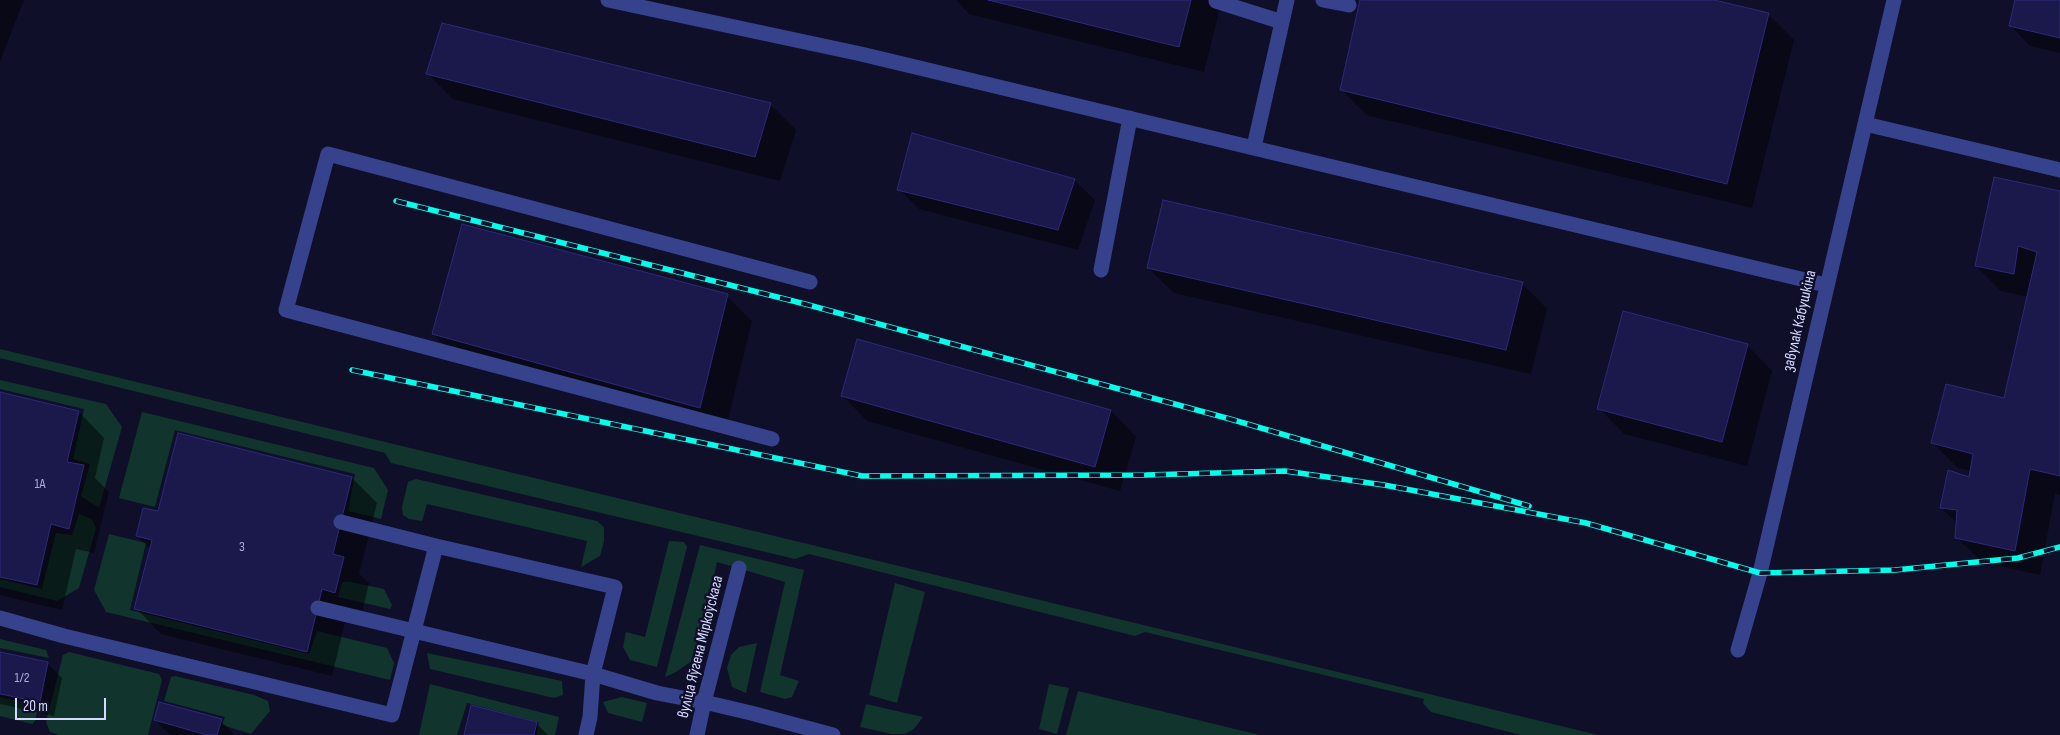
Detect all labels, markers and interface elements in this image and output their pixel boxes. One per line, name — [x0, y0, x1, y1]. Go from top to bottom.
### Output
street label: завулак Кабушкіна — [1779, 269, 1821, 373]
house number: 1А — [34, 476, 46, 492]
house number: 3 — [239, 539, 245, 555]
street label: вуліца Яўгена Міркоўскага — [674, 574, 728, 720]
house number: 1/2 — [15, 670, 29, 686]
scale bar — [18, 688, 109, 720]
text: 20 m — [23, 697, 48, 716]

